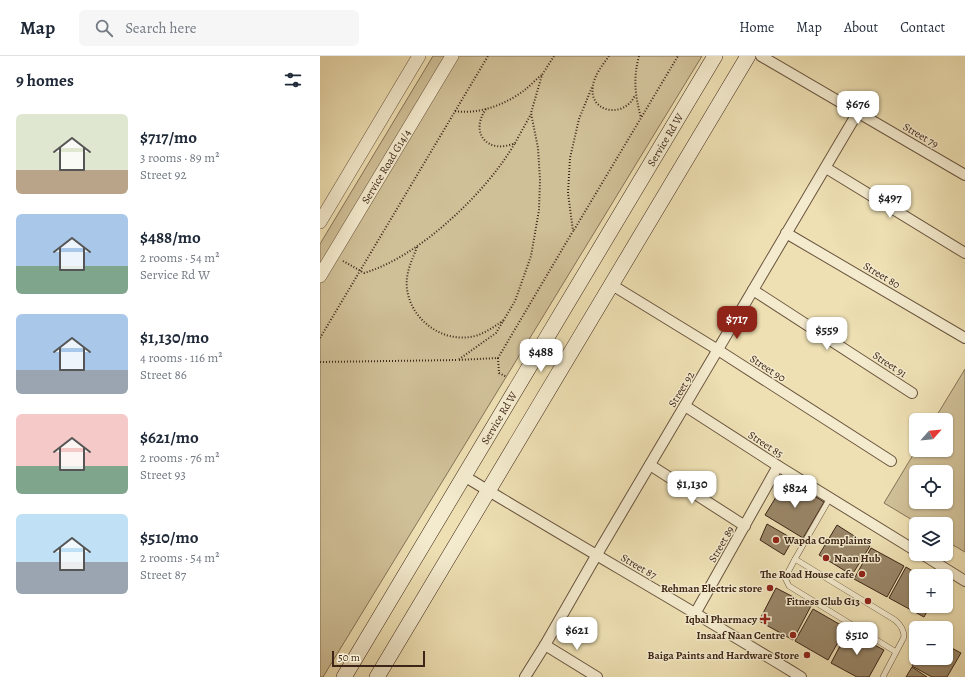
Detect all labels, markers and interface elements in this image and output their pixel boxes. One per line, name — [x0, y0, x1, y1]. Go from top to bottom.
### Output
search box — [79, 10, 359, 46]
text: Map — [20, 15, 55, 41]
icon: search — [93, 17, 115, 39]
text: Search here — [125, 18, 197, 38]
text: Home — [739, 18, 774, 37]
text: Map — [796, 18, 822, 37]
text: About — [844, 18, 878, 37]
text: Contact — [900, 18, 945, 37]
text: 9 homes — [16, 69, 74, 92]
icon: filters — [282, 69, 304, 91]
pin: $676 — [834, 91, 882, 125]
text: $676 — [846, 95, 870, 112]
street label: Service Rd W — [644, 110, 688, 169]
street label: Street 79 — [900, 119, 941, 152]
text: $717/mo — [140, 126, 197, 149]
street label: Service Road G14/4 — [358, 126, 414, 207]
icon: home — [48, 130, 96, 178]
text: 3 rooms · 89 m² — [140, 149, 219, 166]
text: Street 92 — [140, 166, 187, 183]
pin: $497 — [866, 185, 914, 219]
text: $497 — [878, 189, 902, 206]
text: $488/mo — [140, 226, 201, 249]
icon: home — [48, 230, 96, 278]
text: 2 rooms · 54 m² — [140, 249, 219, 266]
street label: Street 80 — [861, 259, 903, 292]
text: Service Rd W — [140, 266, 210, 283]
pin: $717 — [713, 306, 761, 340]
text: $717 — [726, 310, 748, 327]
pin: $559 — [803, 317, 851, 351]
text: $559 — [815, 321, 839, 338]
text: $1,130/mo — [140, 326, 209, 349]
icon: home — [48, 330, 96, 378]
pin: $488 — [517, 339, 565, 373]
text: $488 — [529, 343, 553, 360]
street label: Street 91 — [870, 348, 910, 381]
text: 4 rooms · 116 m² — [140, 349, 223, 366]
street label: Street 90 — [747, 351, 789, 386]
text: Street 86 — [140, 366, 187, 383]
street label: Street 92 — [665, 368, 698, 410]
street label: Service Rd W — [478, 388, 521, 447]
north arrow — [909, 413, 953, 457]
map controls — [909, 413, 953, 665]
text: $621/mo — [140, 426, 199, 449]
street label: Street 85 — [745, 427, 787, 462]
icon: home — [48, 430, 96, 478]
text: 2 rooms · 76 m² — [140, 449, 219, 466]
button: locate — [909, 465, 953, 509]
text: Street 93 — [140, 466, 186, 483]
pin: $1,130 — [659, 471, 725, 505]
text: $1,130 — [677, 475, 708, 492]
pin: $824 — [771, 475, 819, 509]
text: $824 — [783, 479, 807, 496]
button: layers — [909, 517, 953, 561]
street label: Street 89 — [705, 523, 738, 565]
text: $510/mo — [140, 526, 198, 549]
icon: home — [48, 530, 96, 578]
place label: Wapda Complaints — [783, 533, 872, 548]
marker: Wapda Complaints — [771, 535, 781, 545]
text: 2 rooms · 54 m² — [140, 549, 219, 566]
street label: Street 87 — [618, 550, 660, 583]
place label: Naan Hub — [834, 551, 881, 566]
marker: Naan Hub — [821, 553, 831, 563]
text: Street 87 — [140, 566, 186, 583]
place label: The Road House cafe — [760, 567, 854, 582]
marker: The Road House cafe — [857, 569, 867, 579]
button: + — [909, 569, 953, 613]
place label: Rehman Electric store — [661, 581, 762, 596]
marker: Rehman Electric store — [765, 583, 775, 593]
place label: Fitness Club G13 — [786, 594, 860, 609]
marker: Fitness Club G13 — [863, 596, 873, 606]
place label: Iqbal Pharmacy — [685, 612, 758, 627]
marker: Iqbal Pharmacy — [760, 614, 770, 624]
pin: $621 — [553, 617, 601, 651]
text: $621 — [565, 621, 589, 638]
button: − — [909, 621, 953, 665]
pin: $510 — [833, 622, 881, 656]
text: $510 — [846, 626, 868, 643]
place label: Insaaf Naan Centre — [697, 628, 785, 643]
marker: Insaaf Naan Centre — [788, 630, 798, 640]
place label: Baiga Paints and Hardware Store — [648, 648, 799, 663]
scale bar — [332, 649, 425, 668]
text: 50 m — [338, 650, 360, 665]
marker: Baiga Paints and Hardware Store — [802, 650, 812, 660]

